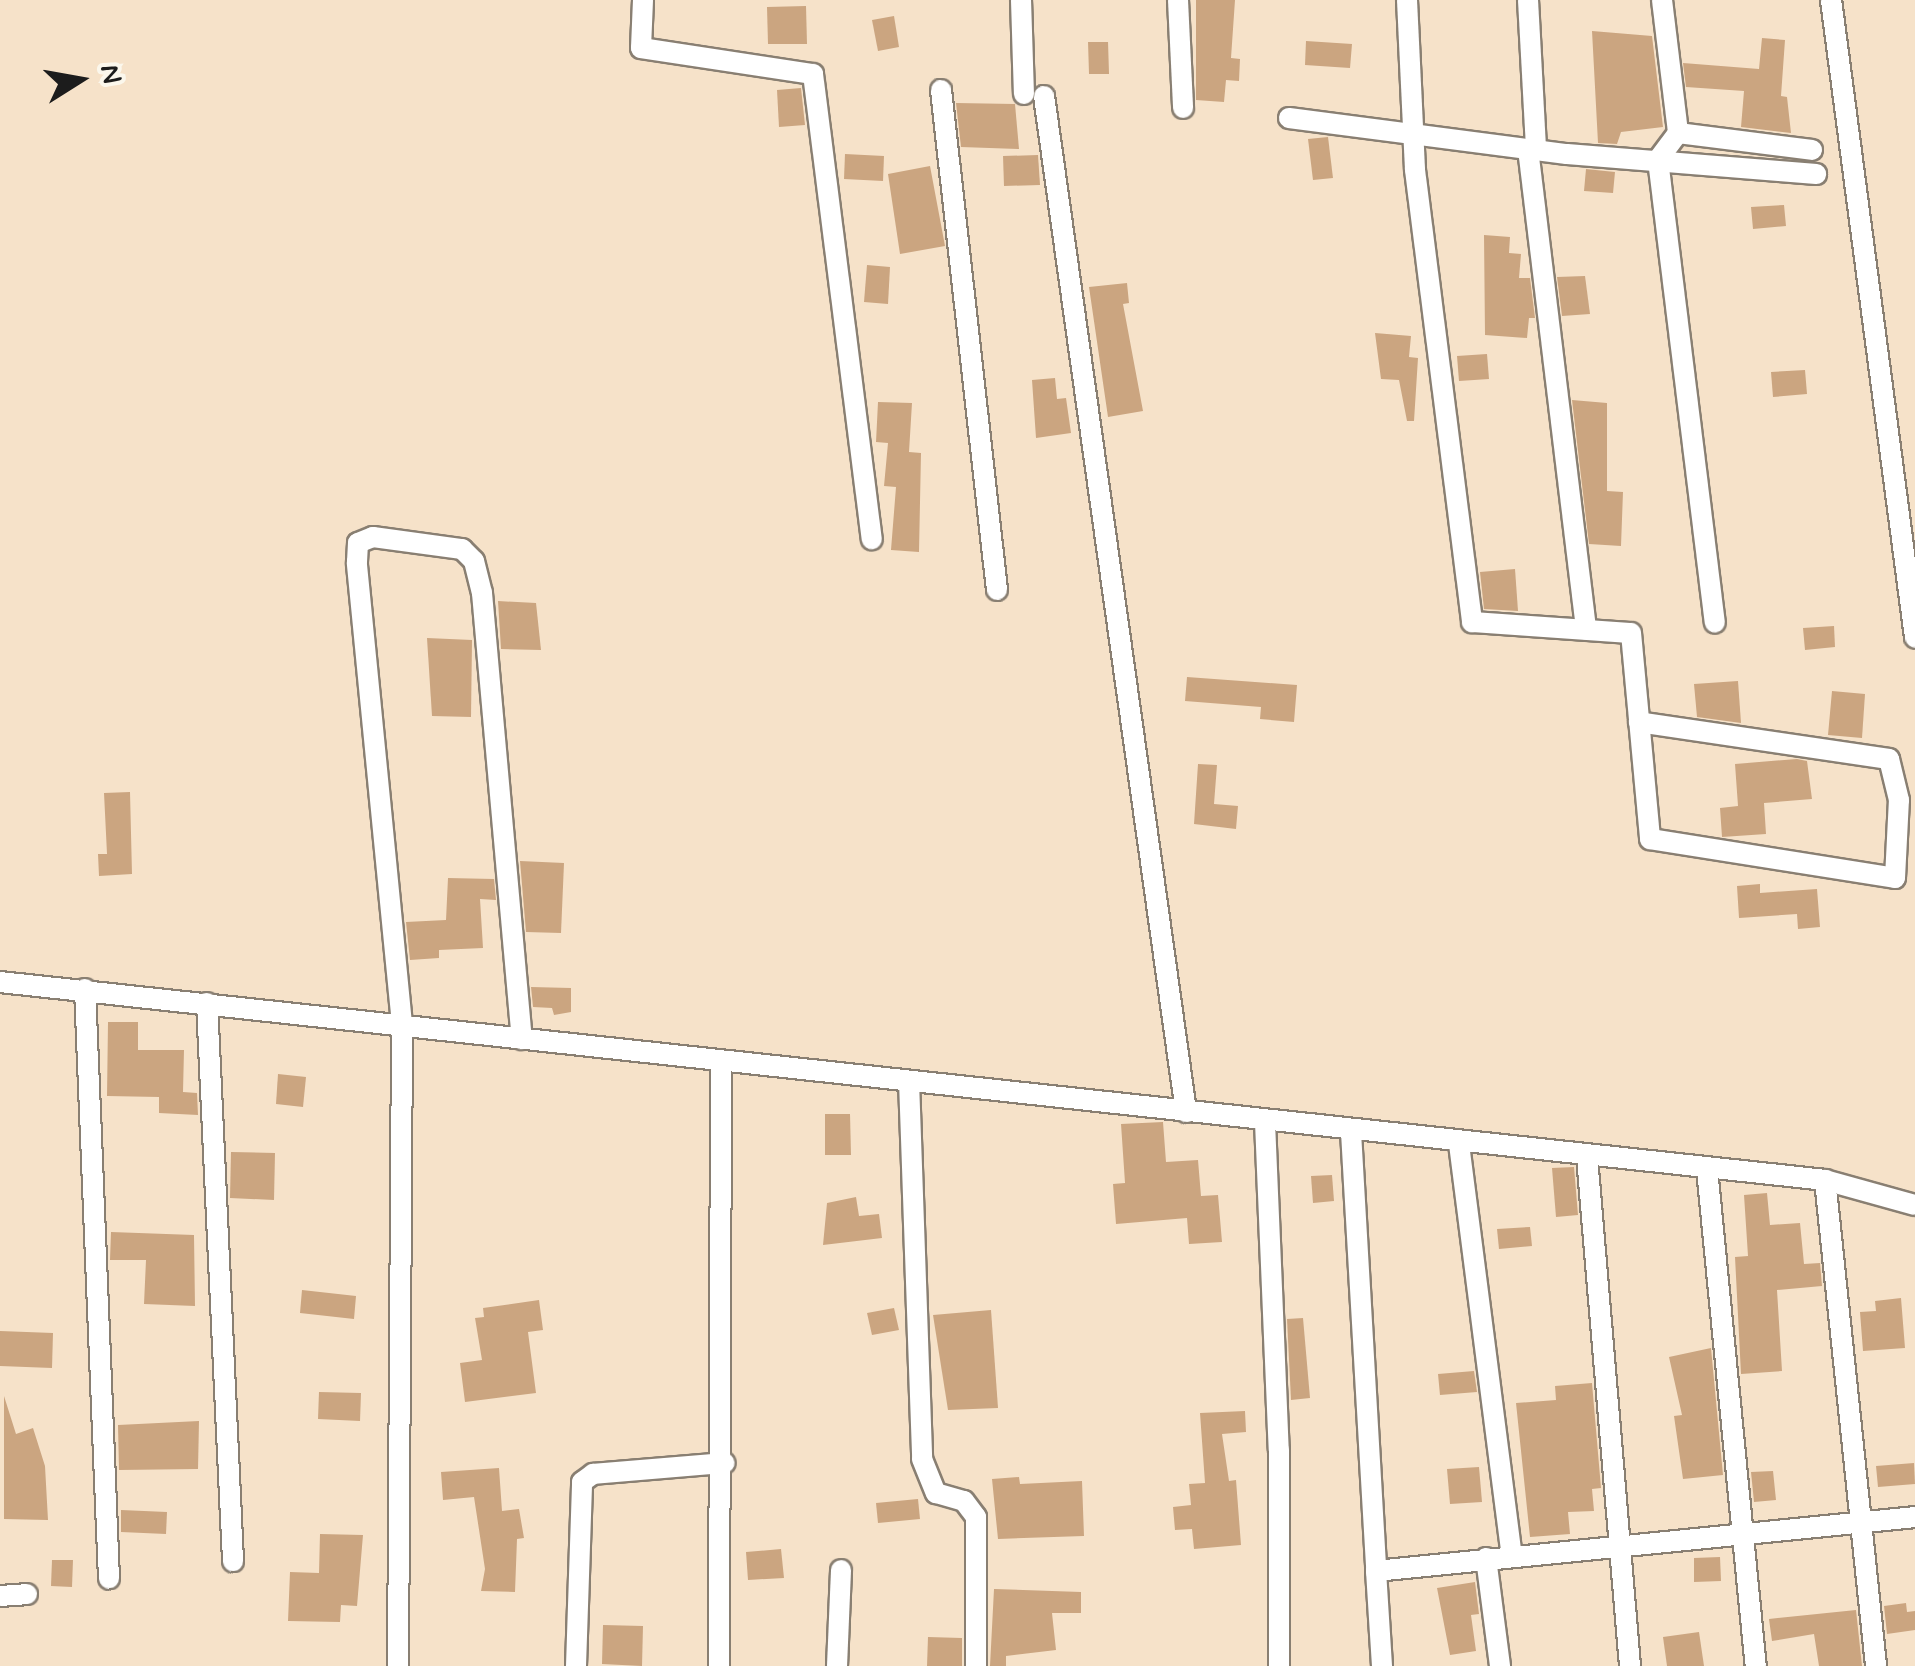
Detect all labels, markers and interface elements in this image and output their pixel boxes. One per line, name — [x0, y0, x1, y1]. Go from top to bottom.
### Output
north arrow — [30, 30, 130, 130]
text: N — [90, 61, 130, 87]

